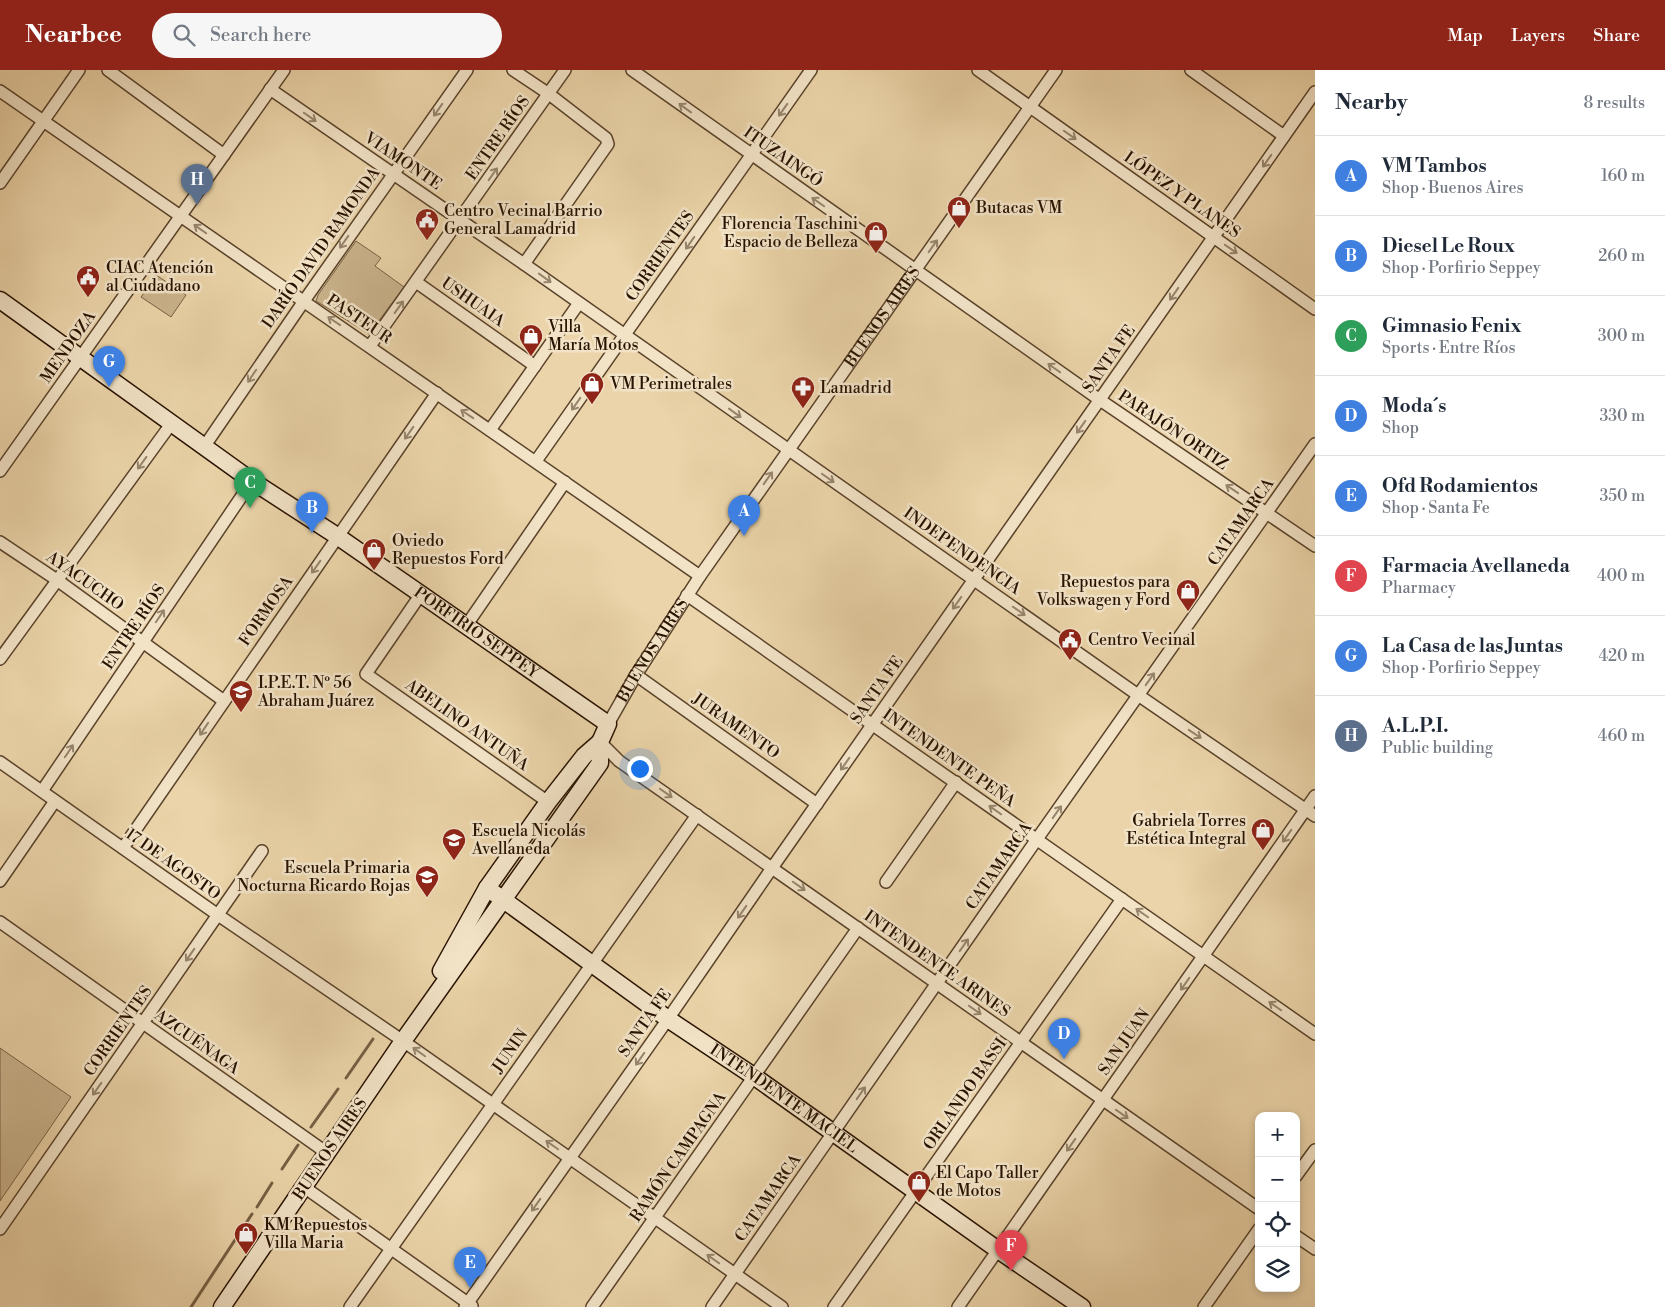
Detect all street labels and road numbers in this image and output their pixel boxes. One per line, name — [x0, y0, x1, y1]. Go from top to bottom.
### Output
street label: ENTRE RÍOS — [460, 91, 534, 184]
street label: ITUZAINGÓ — [740, 121, 828, 192]
street label: VIAMONTE — [360, 127, 446, 194]
street label: LÓPEZ Y PLANES — [1120, 146, 1245, 243]
street label: DARÍO DAVID RAMONDA — [256, 162, 385, 332]
street label: CORRIENTES — [621, 207, 699, 305]
street label: BUENOS AIRES — [839, 263, 925, 372]
street label: USHUAIA — [437, 273, 509, 332]
street label: PASTEUR — [323, 290, 396, 349]
street label: MENDOZA — [36, 306, 101, 387]
street label: SANTA FE — [1078, 321, 1140, 397]
street label: PARAJÓN ORTIZ — [1114, 384, 1233, 474]
street label: CATAMARCA — [1203, 474, 1279, 570]
street label: INDEPENDENCIA — [900, 503, 1025, 600]
street label: AYACUCHO — [42, 546, 128, 615]
street label: FORMOSA — [235, 571, 298, 650]
street label: ENTRE RÍOS — [97, 579, 170, 673]
street label: PORFIRIO SEPPEY — [410, 582, 544, 684]
street label: BUENOS AIRES — [612, 595, 693, 707]
street label: SANTA FE — [846, 652, 908, 728]
street label: ABELINO ANTUÑA — [401, 672, 535, 776]
street label: JURAMENTO — [688, 688, 783, 763]
street label: INTENDENTE PEÑA — [879, 702, 1022, 812]
street label: CATAMARCA — [961, 818, 1037, 914]
street label: 17 DE AGOSTO — [122, 824, 224, 904]
street label: INTENDENTE ARINES — [860, 906, 1014, 1022]
street label: CORRIENTES — [79, 982, 157, 1080]
street label: SANTA FE — [614, 985, 676, 1061]
street label: AZCUÉNAGA — [150, 1003, 245, 1079]
street label: SAN JUAN — [1094, 1005, 1154, 1079]
street label: JUNIN — [487, 1025, 532, 1078]
street label: ORLANDO BASSI — [919, 1034, 1011, 1154]
street label: INTENDENTE MACIEL — [706, 1040, 862, 1157]
street label: RAMÓN CAMPAGNA — [624, 1086, 731, 1226]
street label: BUENOS AIRES — [288, 1094, 371, 1205]
street label: CATAMARCA — [730, 1150, 806, 1246]

